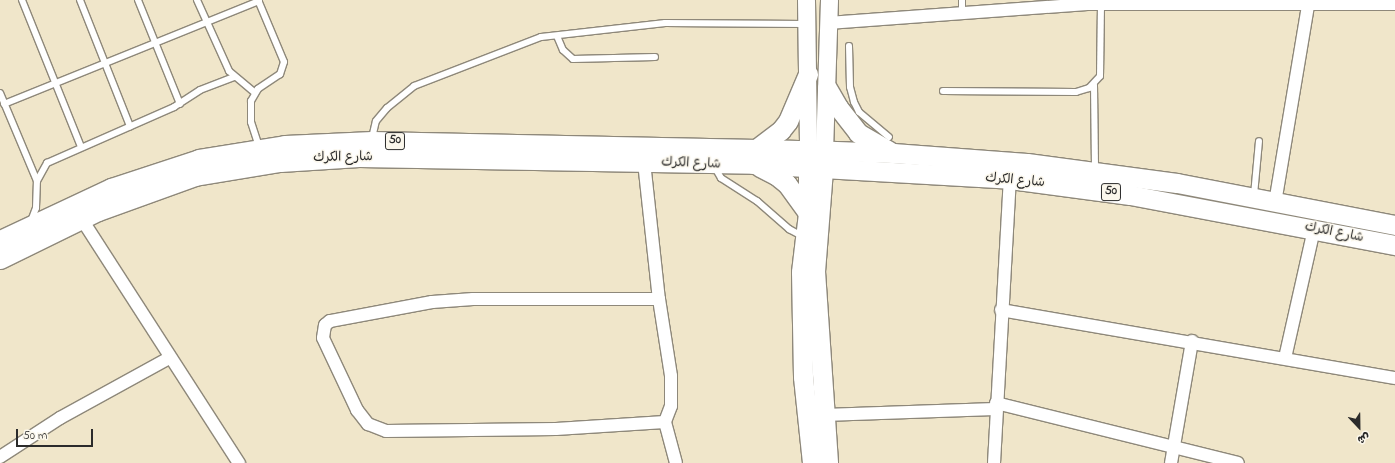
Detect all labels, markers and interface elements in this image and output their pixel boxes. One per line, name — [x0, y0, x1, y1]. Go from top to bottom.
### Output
road number: 50 — [384, 131, 406, 151]
street label: شارع الكرك — [313, 150, 373, 166]
street label: شارع الكرك — [661, 155, 721, 173]
street label: شارع الكرك — [985, 171, 1045, 191]
road number: 50 — [1100, 182, 1122, 202]
street label: شارع الكرك — [1303, 220, 1365, 246]
north arrow — [1339, 407, 1379, 447]
scale bar — [18, 421, 95, 447]
text: 50 m — [23, 427, 47, 445]
text: ش — [1355, 428, 1372, 448]

